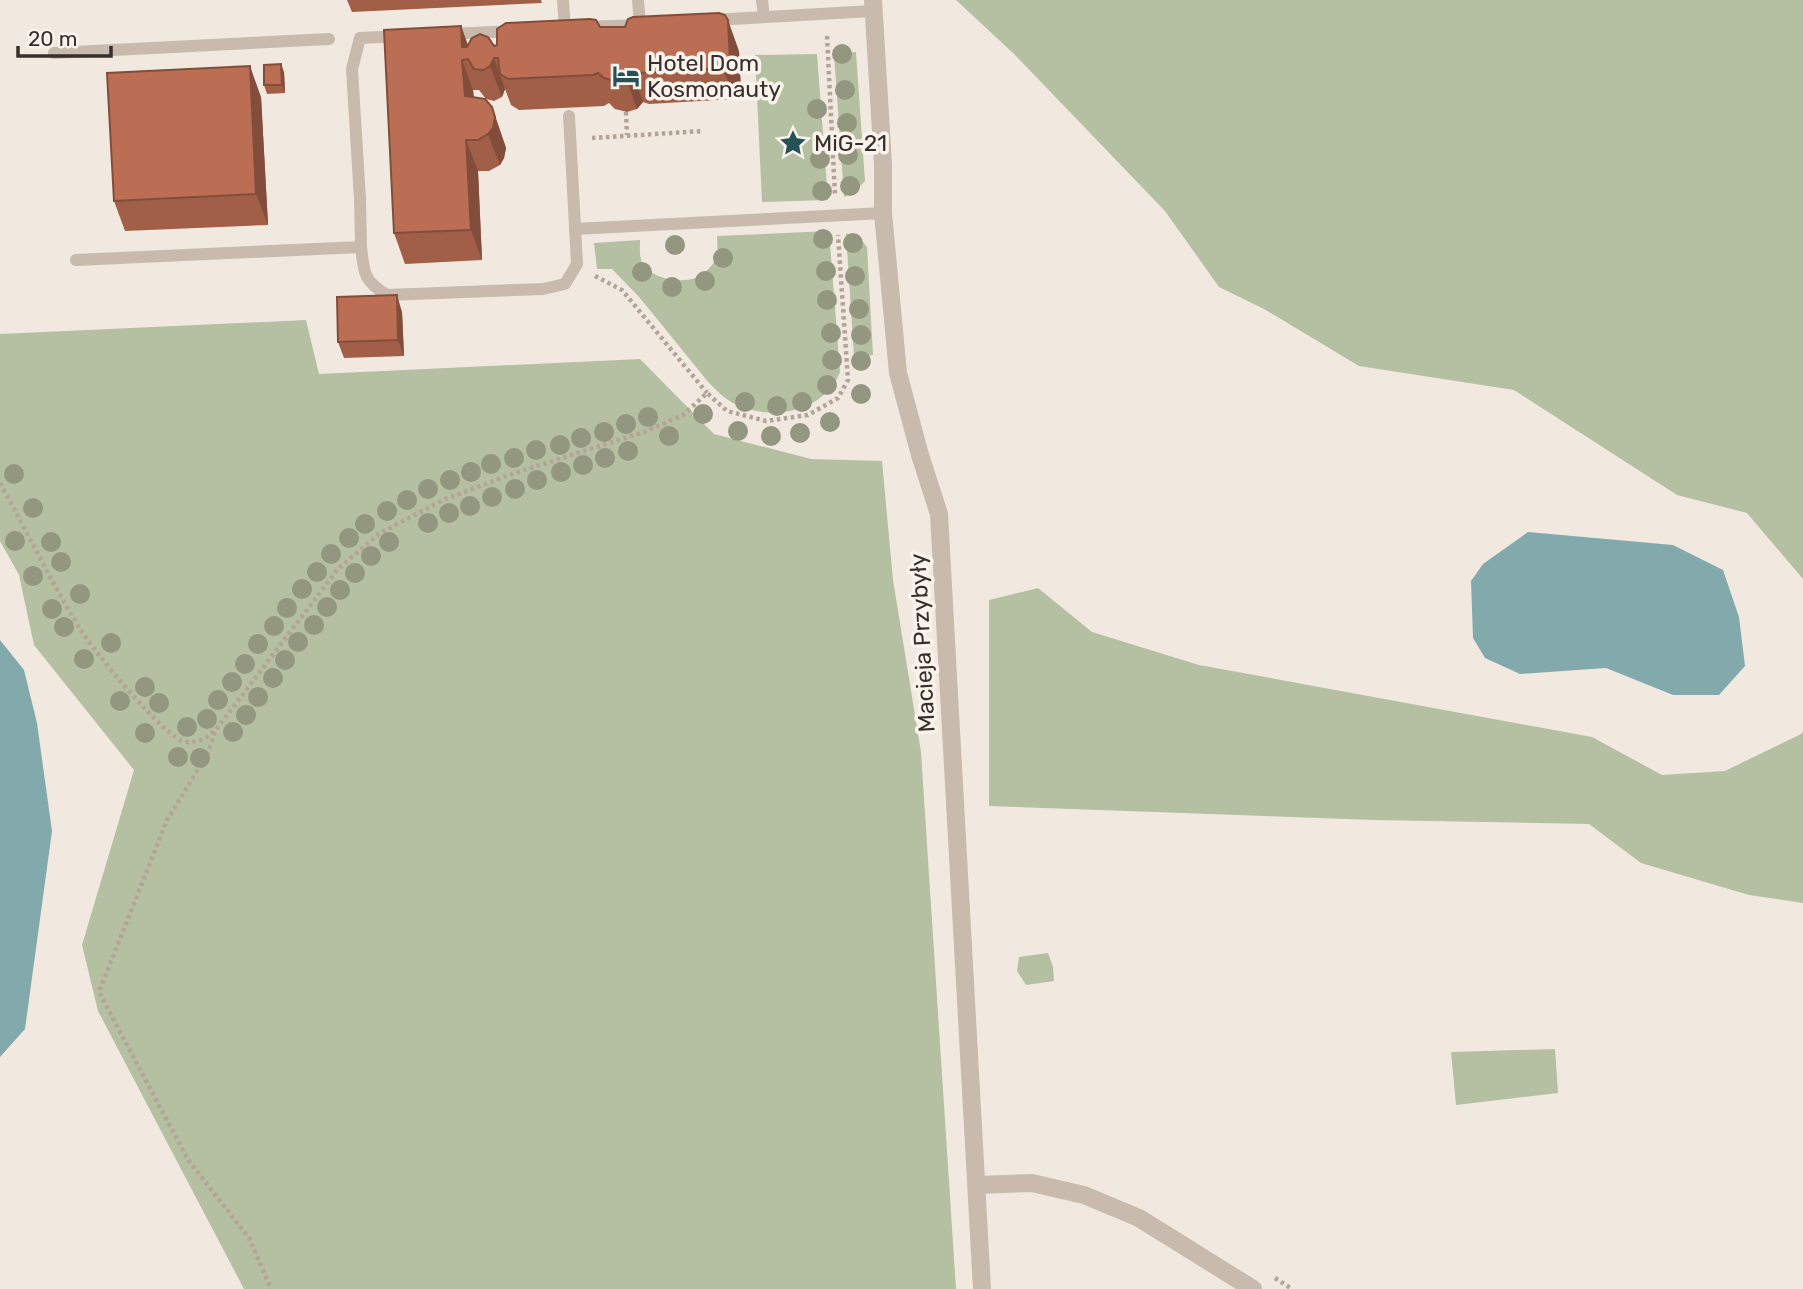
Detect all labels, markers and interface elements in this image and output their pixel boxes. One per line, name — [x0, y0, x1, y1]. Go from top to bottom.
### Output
scale bar — [18, 14, 110, 58]
text: 20 m — [28, 26, 77, 51]
place label: Hotel Dom Kosmonauty — [647, 49, 781, 103]
hotel icon: Hotel Dom Kosmonauty — [611, 61, 641, 91]
place icon: MiG-21 — [778, 128, 808, 158]
place label: MiG-21 — [814, 129, 887, 157]
street label: Macieja Przybyły — [903, 553, 941, 733]

